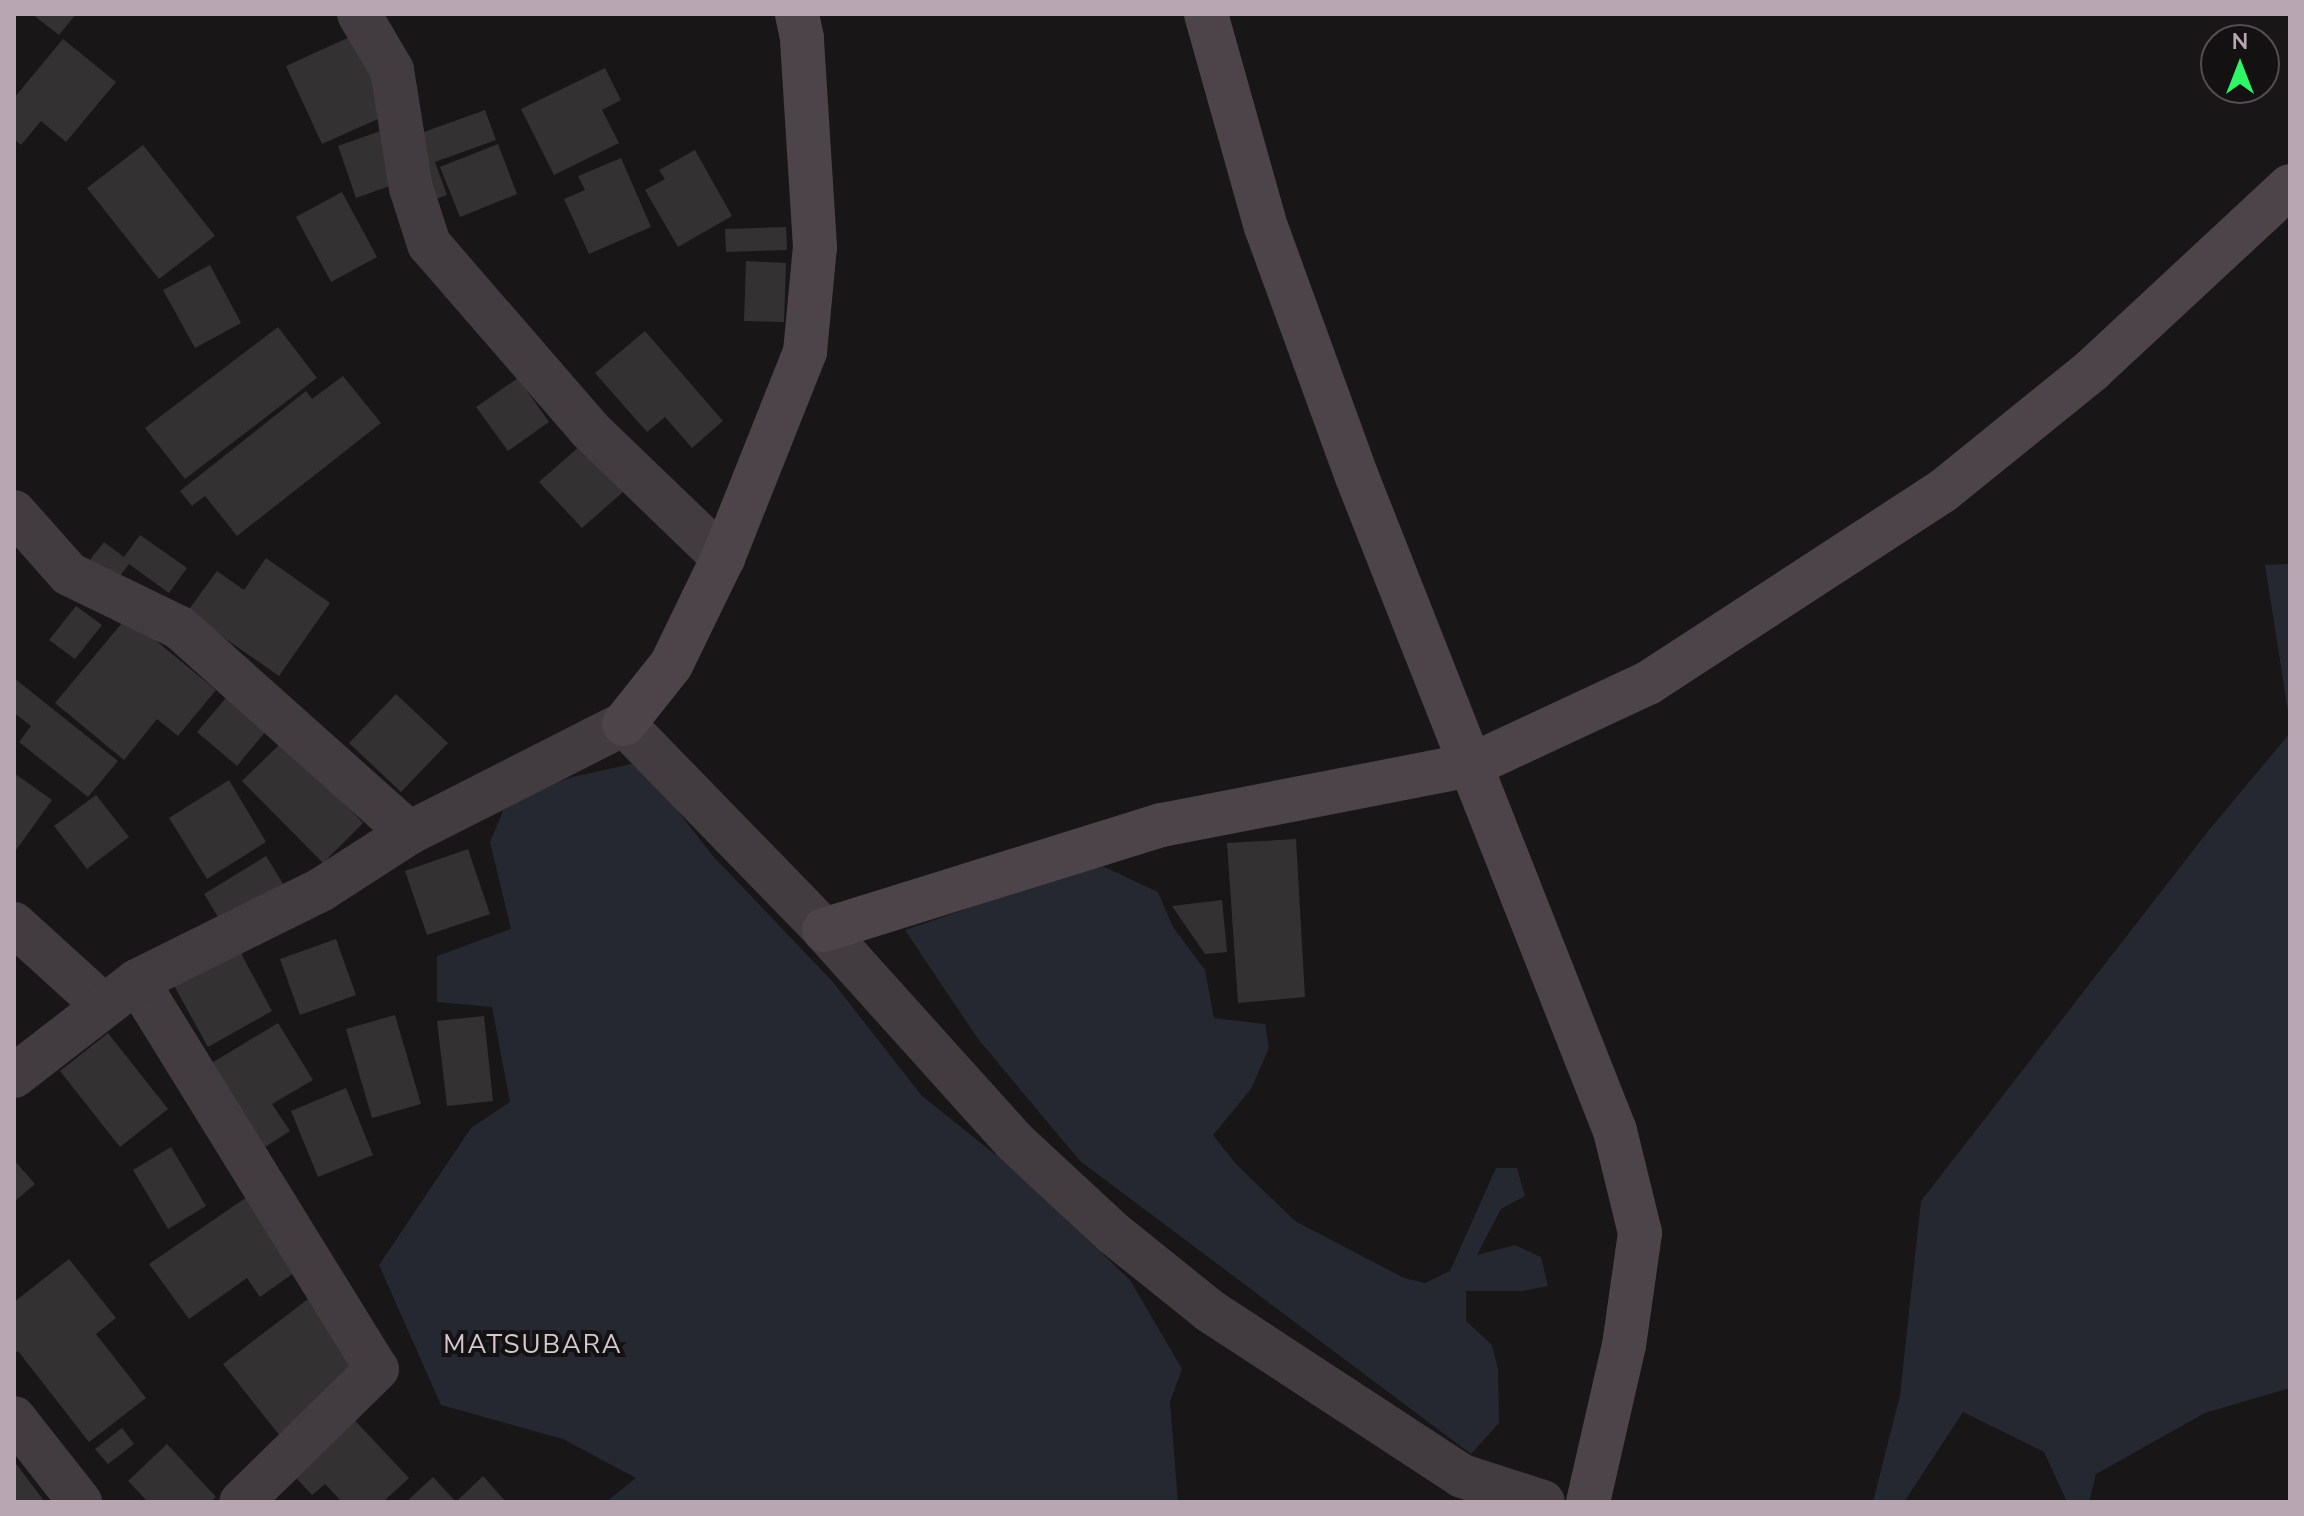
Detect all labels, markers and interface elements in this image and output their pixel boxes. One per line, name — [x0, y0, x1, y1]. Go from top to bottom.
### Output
north arrow — [2200, 24, 2280, 104]
text: N — [2232, 27, 2248, 57]
district label: MATSUBARA — [443, 1329, 623, 1361]

